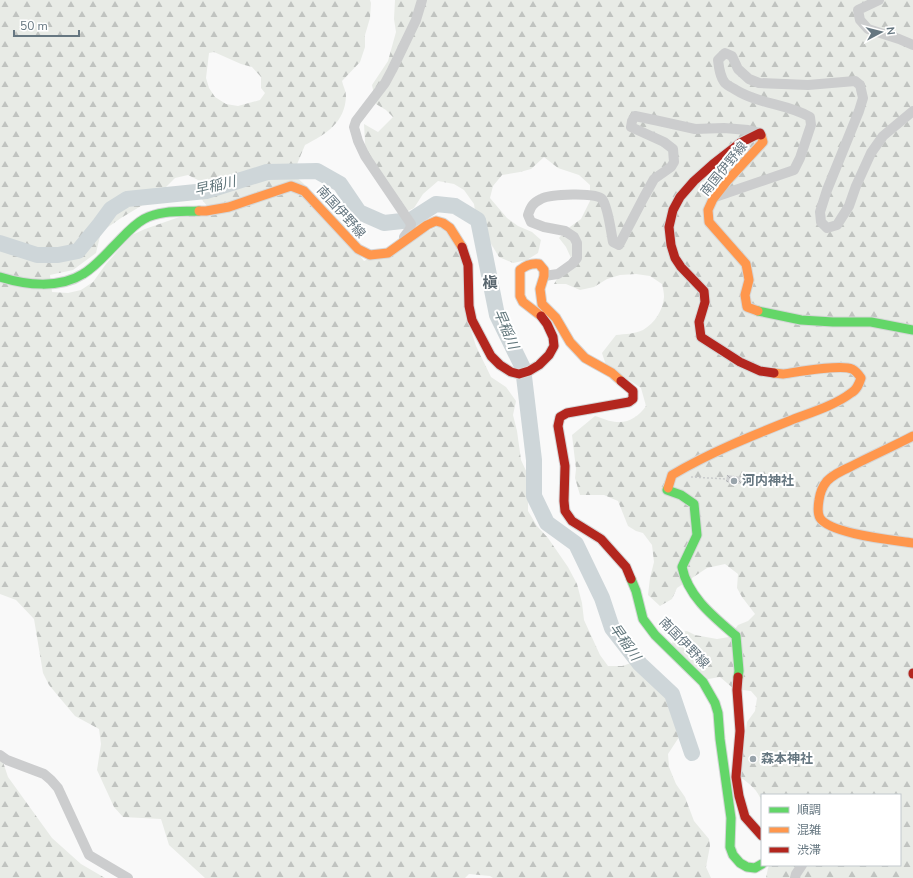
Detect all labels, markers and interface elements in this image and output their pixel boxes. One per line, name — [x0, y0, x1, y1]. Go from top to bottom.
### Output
scale bar — [14, 12, 79, 38]
north arrow — [861, 12, 901, 52]
text: 50 m — [20, 18, 48, 34]
text: N — [882, 26, 898, 36]
street label: 南国伊野線 — [697, 138, 751, 200]
water label: 早稲川 — [192, 172, 240, 200]
street label: 南国伊野線 — [313, 182, 369, 242]
district label: 槇 — [482, 273, 498, 293]
water label: 早稲川 — [489, 306, 524, 354]
place label: 河内神社 — [742, 472, 794, 490]
marker: 河内神社 — [729, 476, 739, 486]
street label: 南国伊野線 — [655, 613, 713, 673]
water label: 早稲川 — [605, 619, 646, 666]
place label: 森本神社 — [761, 750, 813, 768]
marker: 森本神社 — [748, 754, 758, 764]
legend — [761, 794, 901, 866]
text: 順調 — [797, 802, 821, 818]
text: 混雑 — [797, 822, 821, 838]
text: 渋滞 — [797, 842, 821, 858]

